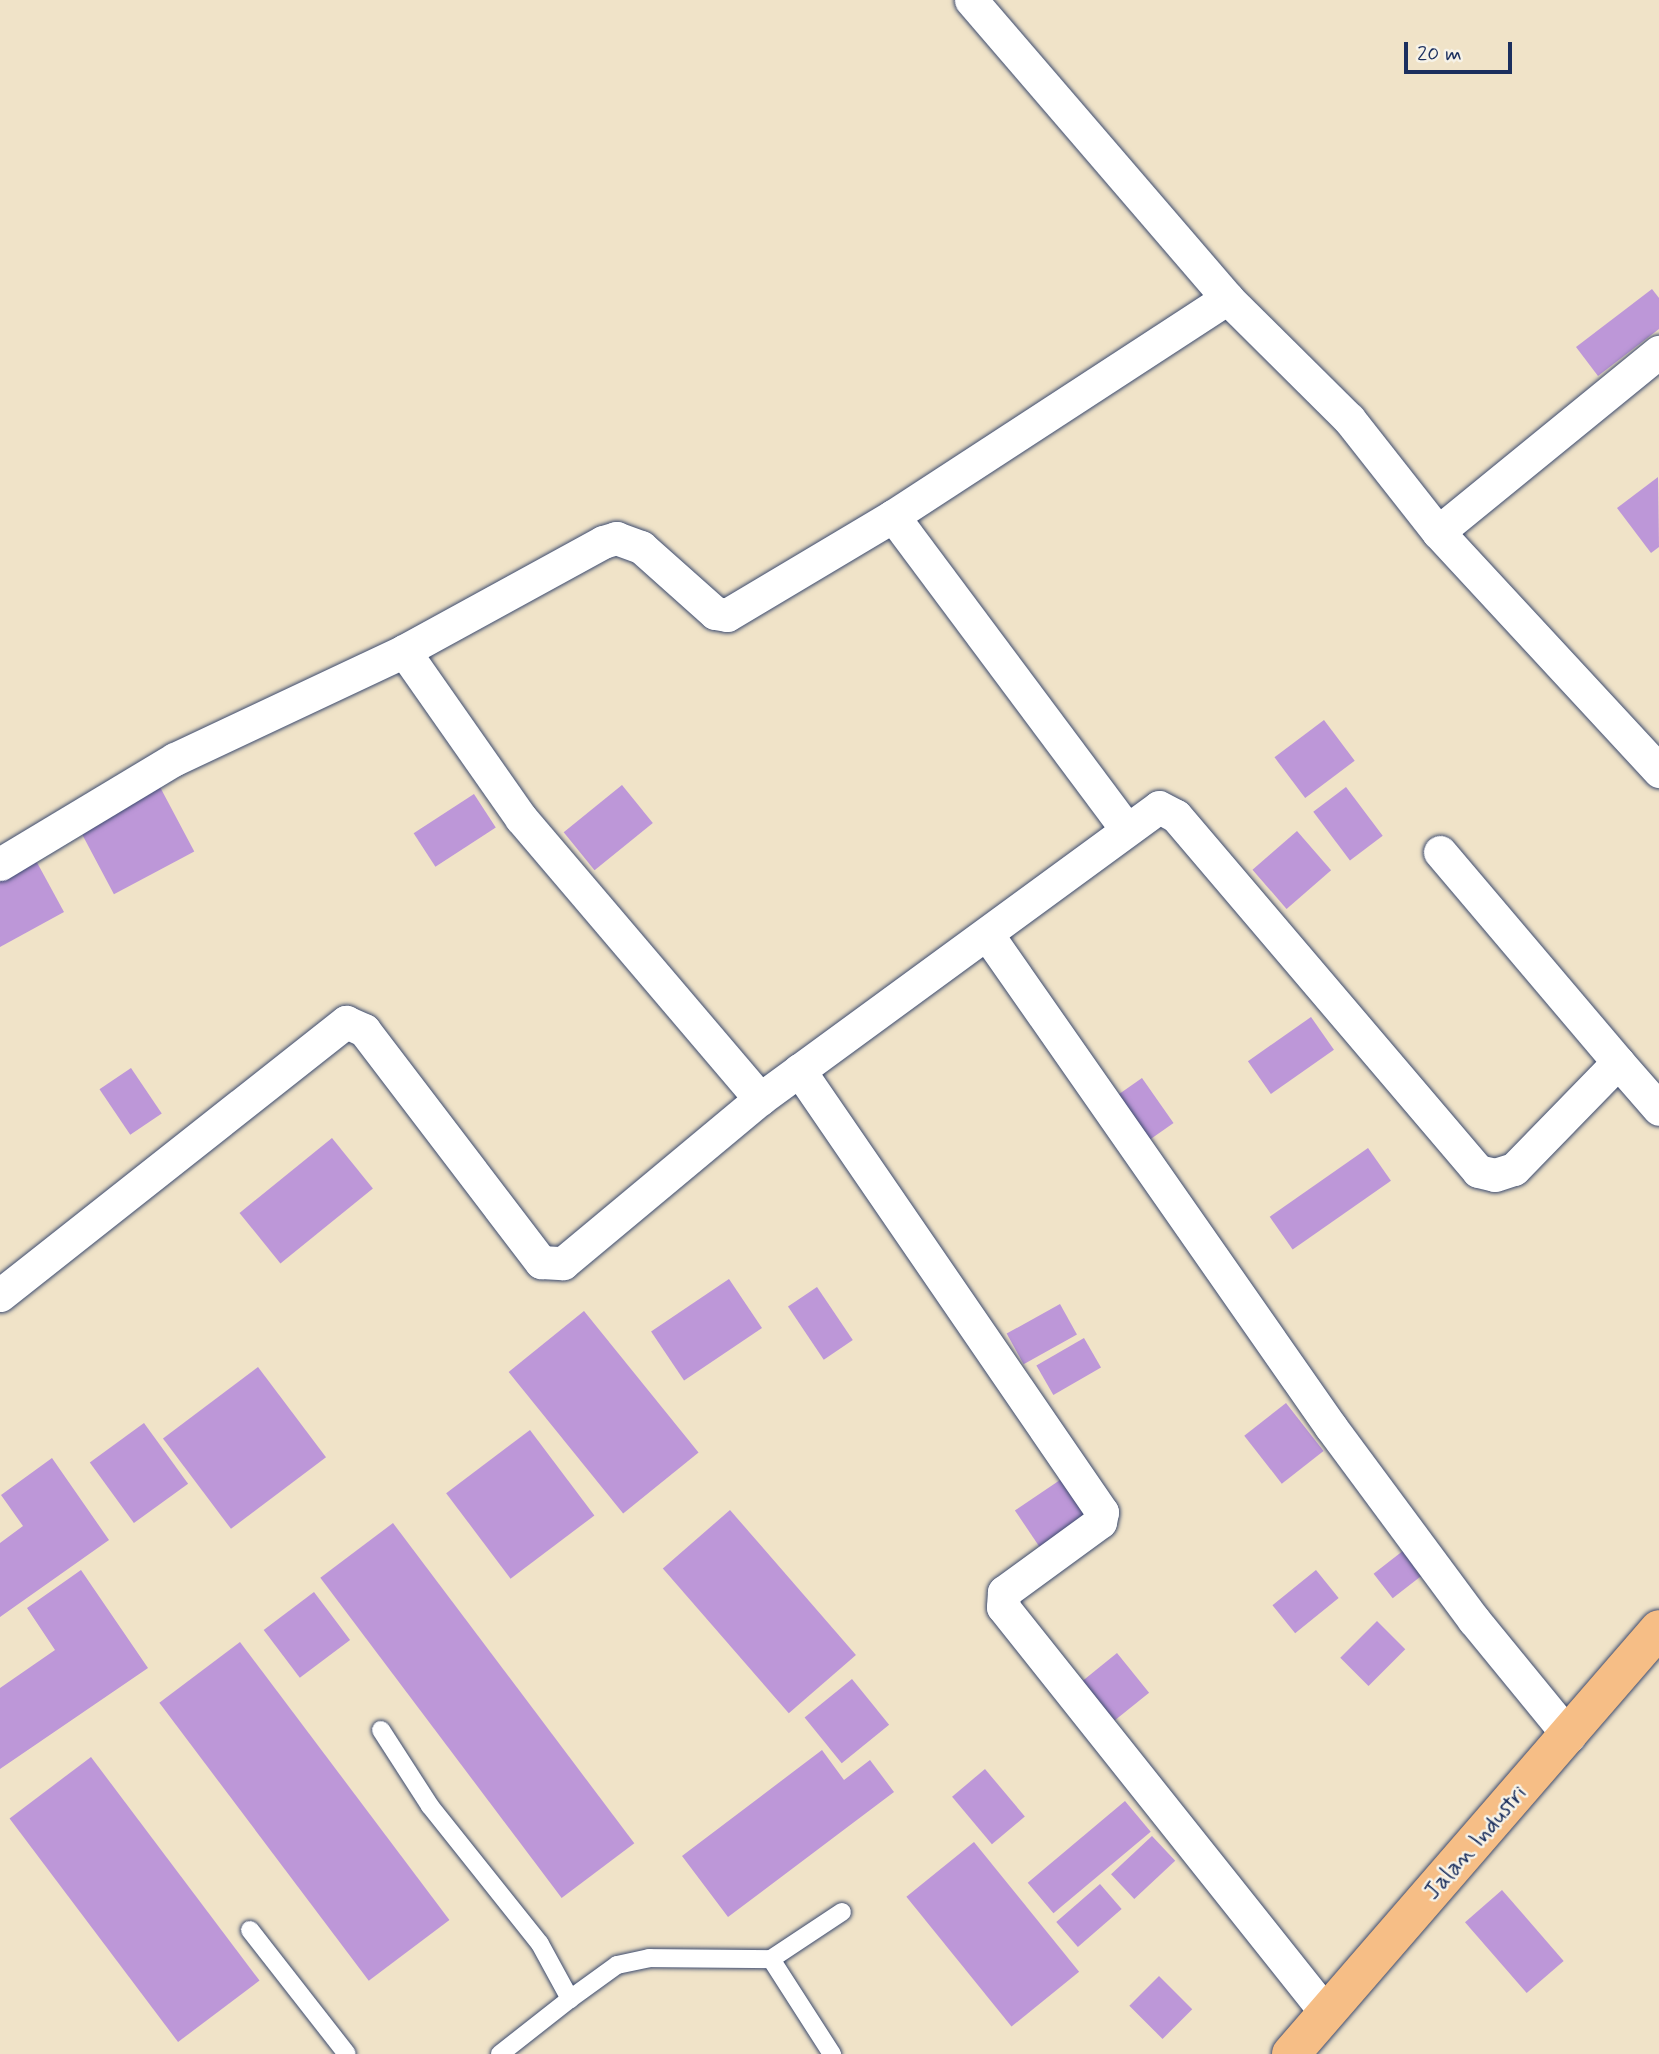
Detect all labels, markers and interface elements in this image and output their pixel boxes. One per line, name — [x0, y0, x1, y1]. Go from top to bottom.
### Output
scale bar — [1407, 28, 1516, 72]
text: 20 m — [1417, 40, 1462, 68]
street label: Jalan Industri — [1417, 1779, 1535, 1907]

